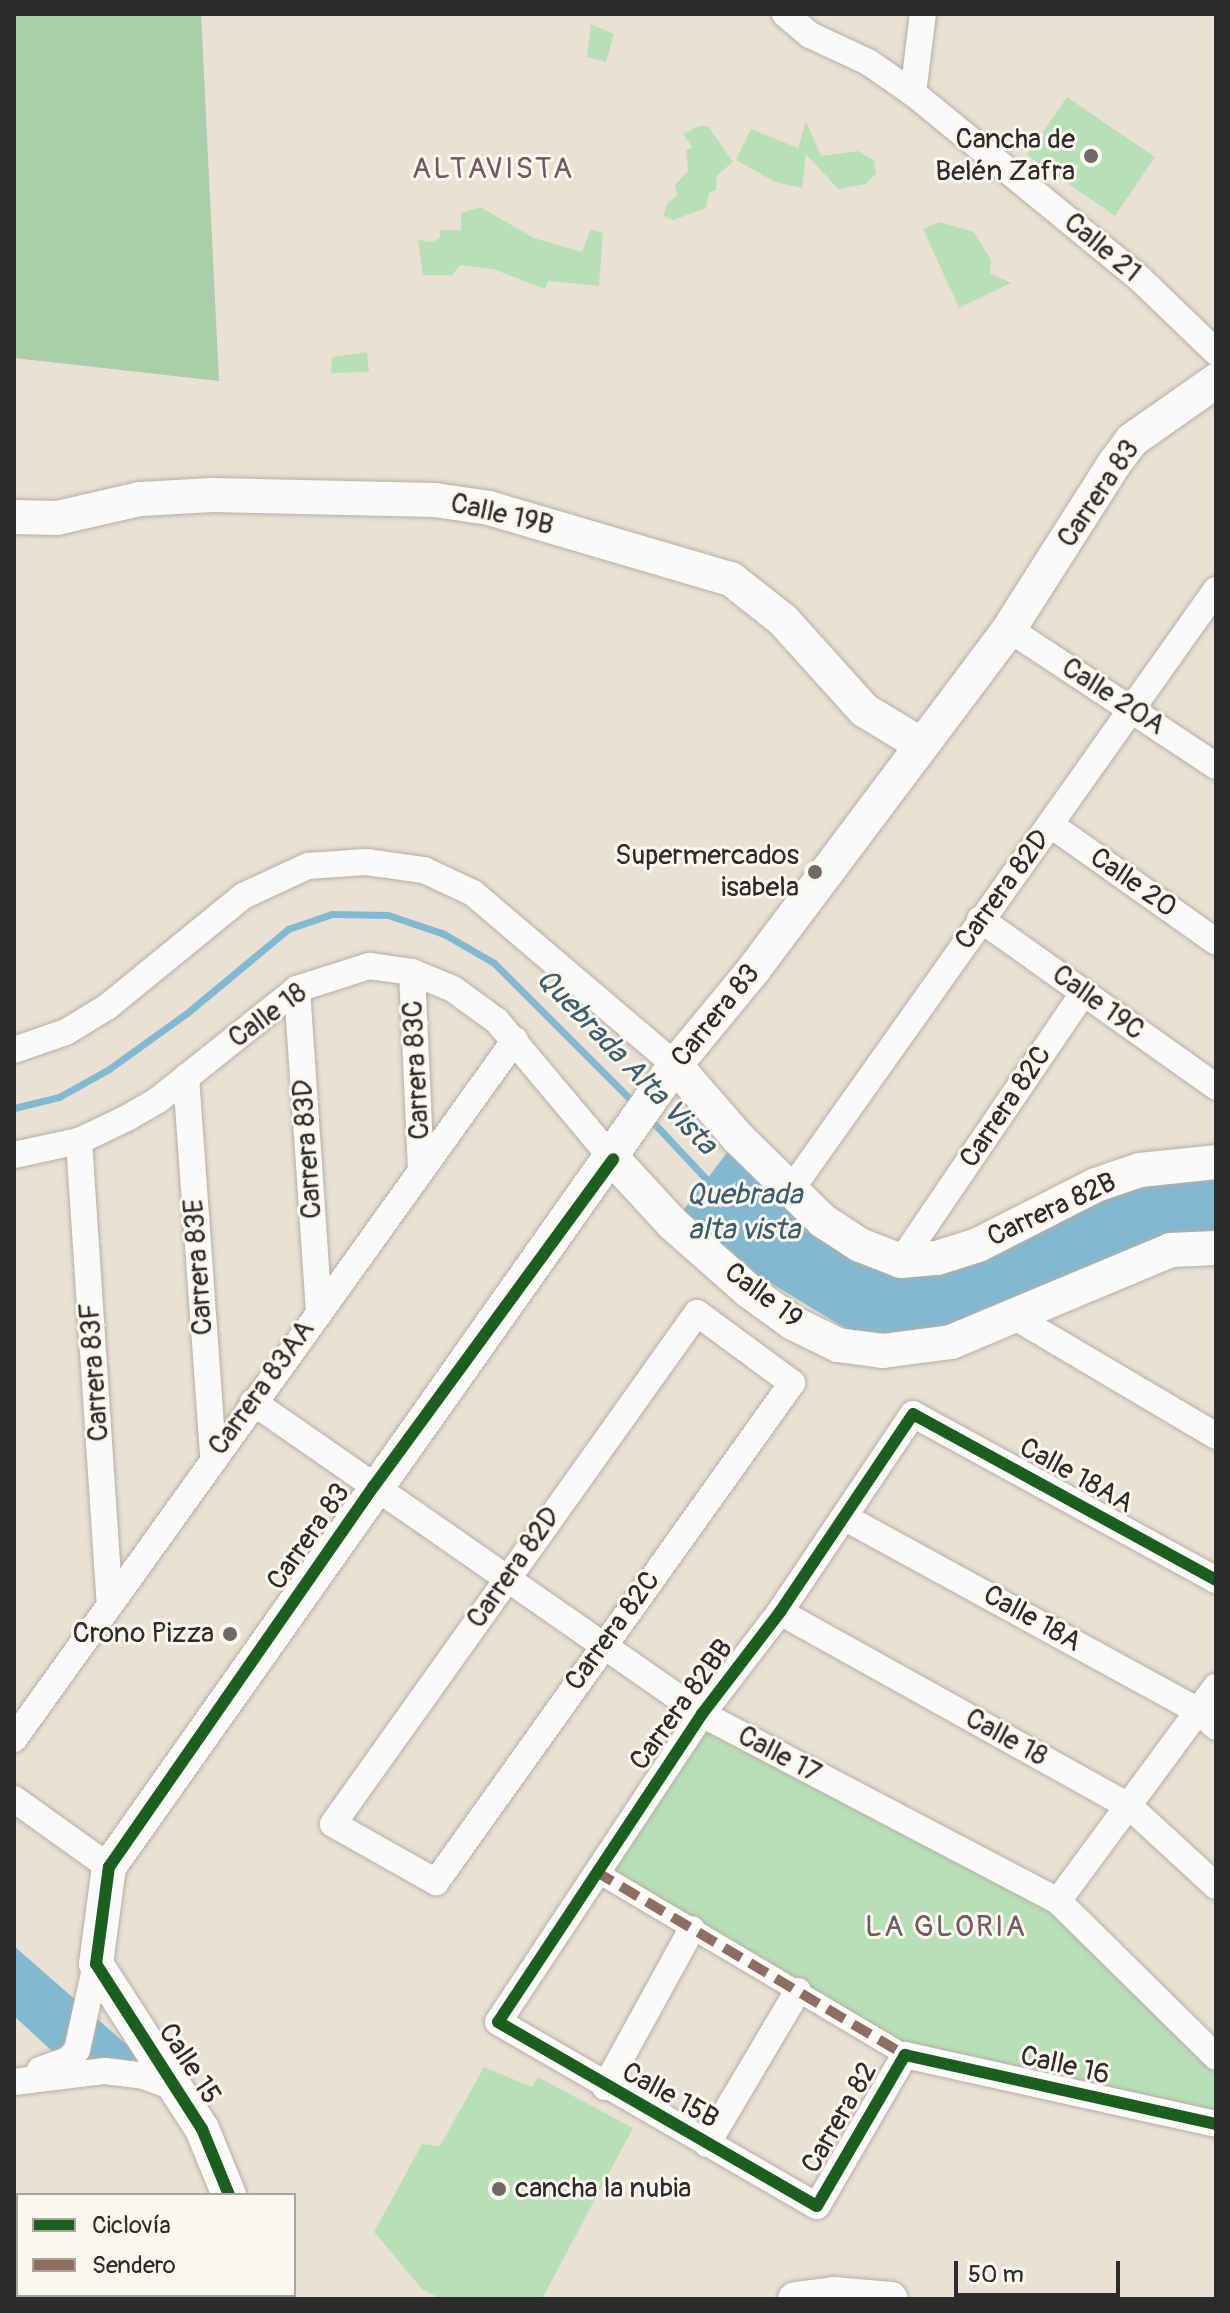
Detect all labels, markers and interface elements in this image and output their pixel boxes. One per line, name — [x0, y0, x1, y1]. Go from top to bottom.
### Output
place label: Cancha de Belén Zafra — [935, 123, 1075, 189]
marker: Cancha de Belén Zafra — [1082, 147, 1100, 165]
district label: ALTAVISTA — [412, 151, 574, 187]
street label: Calle 21 — [1057, 206, 1147, 290]
street label: Carrera 83 — [1051, 434, 1147, 554]
street label: Calle 19B — [447, 487, 557, 543]
street label: Calle 20A — [1055, 651, 1171, 743]
street label: Carrera 82D — [948, 824, 1058, 956]
place label: Supermercados isabela — [615, 839, 799, 905]
street label: Calle 20 — [1083, 841, 1183, 925]
marker: Supermercados isabela — [806, 863, 824, 881]
street label: Carrera 83 — [664, 958, 768, 1074]
street label: Calle 19C — [1045, 958, 1151, 1048]
water label: Quebrada Alta Vista — [528, 961, 724, 1163]
street label: Calle 18 — [222, 976, 314, 1056]
street label: Carrera 83C — [397, 999, 437, 1141]
street label: Carrera 82C — [953, 1040, 1059, 1174]
street label: Carrera 83D — [286, 1078, 330, 1220]
street label: Carrera 82B — [982, 1166, 1122, 1254]
water label: Quebrada alta vista — [686, 1177, 802, 1248]
street label: Carrera 83E — [177, 1198, 221, 1336]
street label: Calle 19 — [717, 1256, 809, 1336]
street label: Carrera 83F — [73, 1301, 117, 1443]
street label: Carrera 83AA — [202, 1314, 322, 1462]
street label: Calle 18AA — [1013, 1431, 1139, 1521]
street label: Carrera 83 — [260, 1477, 358, 1597]
street label: Carrera 82D — [460, 1501, 568, 1635]
street label: Carrera 82C — [558, 1565, 668, 1697]
street label: Calle 18A — [977, 1578, 1087, 1660]
place label: Crono Pizza — [72, 1617, 214, 1651]
marker: Crono Pizza — [221, 1625, 239, 1643]
street label: Carrera 82BB — [623, 1633, 741, 1777]
street label: Calle 18 — [959, 1702, 1053, 1774]
street label: Calle 17 — [732, 1719, 826, 1791]
district label: LA GLORIA — [865, 1909, 1027, 1945]
street label: Calle 15 — [151, 2017, 227, 2111]
street label: Calle 16 — [1017, 2039, 1113, 2093]
street label: Calle 15B — [616, 2056, 724, 2136]
street label: Carrera 82 — [795, 2057, 885, 2179]
place label: cancha la nubia — [515, 2172, 691, 2206]
marker: cancha la nubia — [490, 2180, 508, 2198]
legend — [16, 2193, 296, 2297]
text: Ciclovía — [92, 2211, 171, 2240]
scale bar — [958, 2245, 1124, 2295]
text: Sendero — [92, 2251, 176, 2280]
text: 50 m — [968, 2260, 1024, 2289]

